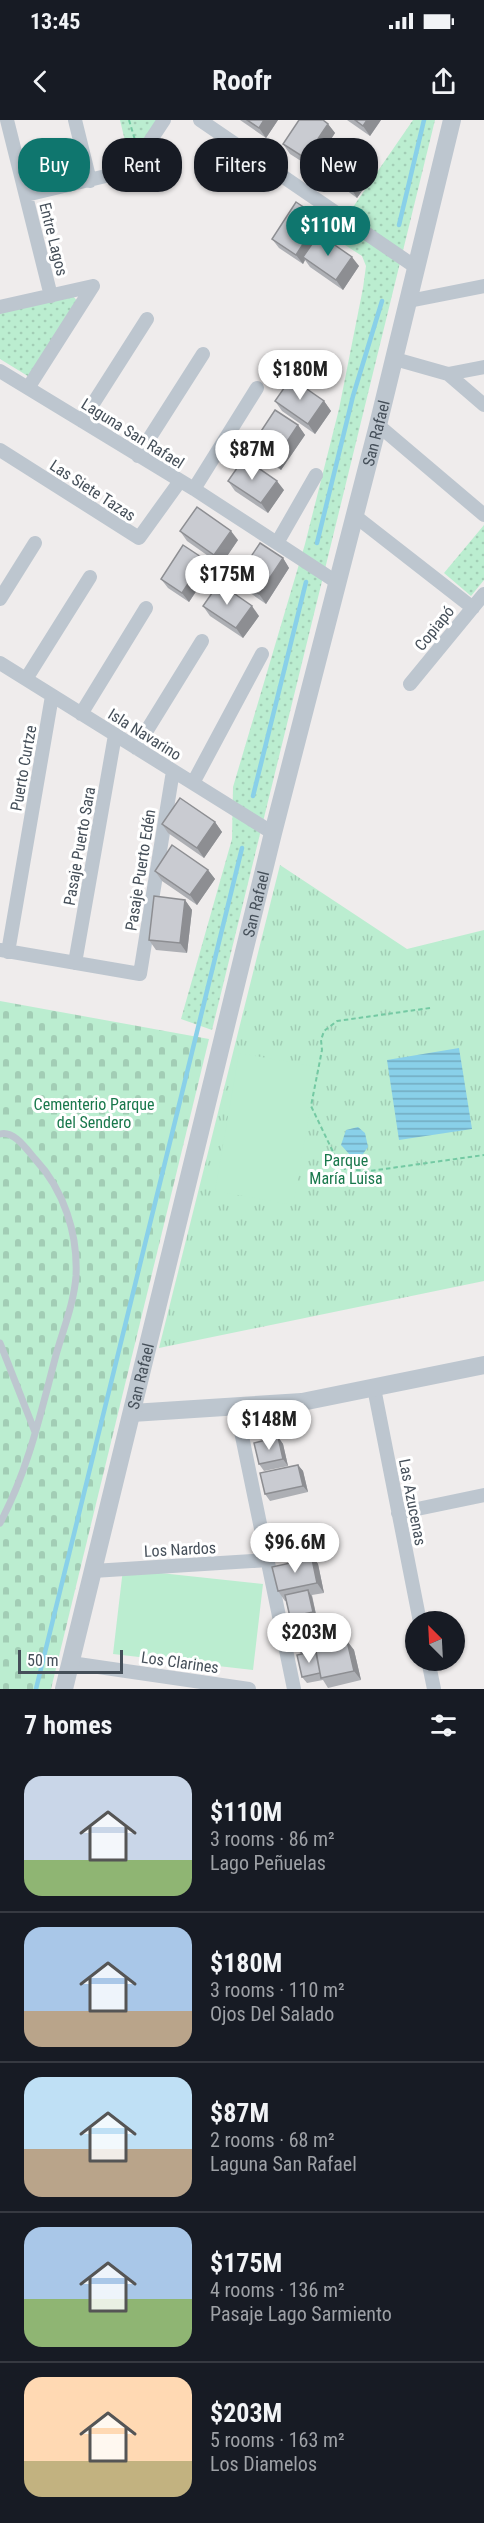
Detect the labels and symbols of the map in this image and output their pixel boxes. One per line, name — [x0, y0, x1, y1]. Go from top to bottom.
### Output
street label: Entre Lagos — [35, 201, 72, 278]
pin: $110M — [286, 206, 370, 257]
pin: $180M — [258, 350, 342, 401]
street label: Laguna San Rafael — [78, 394, 188, 473]
street label: San Rafael — [359, 398, 394, 468]
pin: $87M — [216, 430, 288, 481]
street label: Las Siete Tazas — [46, 456, 139, 525]
pin: $175M — [185, 555, 269, 606]
street label: Copiapó — [411, 602, 458, 655]
street label: Isla Navarino — [105, 705, 185, 764]
street label: Puerto Curtze — [7, 724, 40, 813]
street label: Pasaje Puerto Sara — [60, 785, 99, 907]
street label: Pasaje Puerto Edén — [122, 808, 159, 932]
street label: San Rafael — [239, 869, 273, 939]
park label: Cementerio Parque del Sendero — [34, 1095, 154, 1132]
park label: Parque María Luisa — [309, 1151, 383, 1188]
street label: San Rafael — [124, 1341, 158, 1411]
pin: $148M — [227, 1400, 311, 1451]
street label: Las Azucenas — [395, 1457, 430, 1547]
pin: $96.6M — [246, 1523, 344, 1574]
street label: Los Nardos — [143, 1538, 217, 1561]
north arrow — [405, 1611, 465, 1671]
pin: $203M — [267, 1613, 351, 1664]
scale bar — [18, 1647, 123, 1674]
street label: Los Clarines — [140, 1648, 220, 1677]

